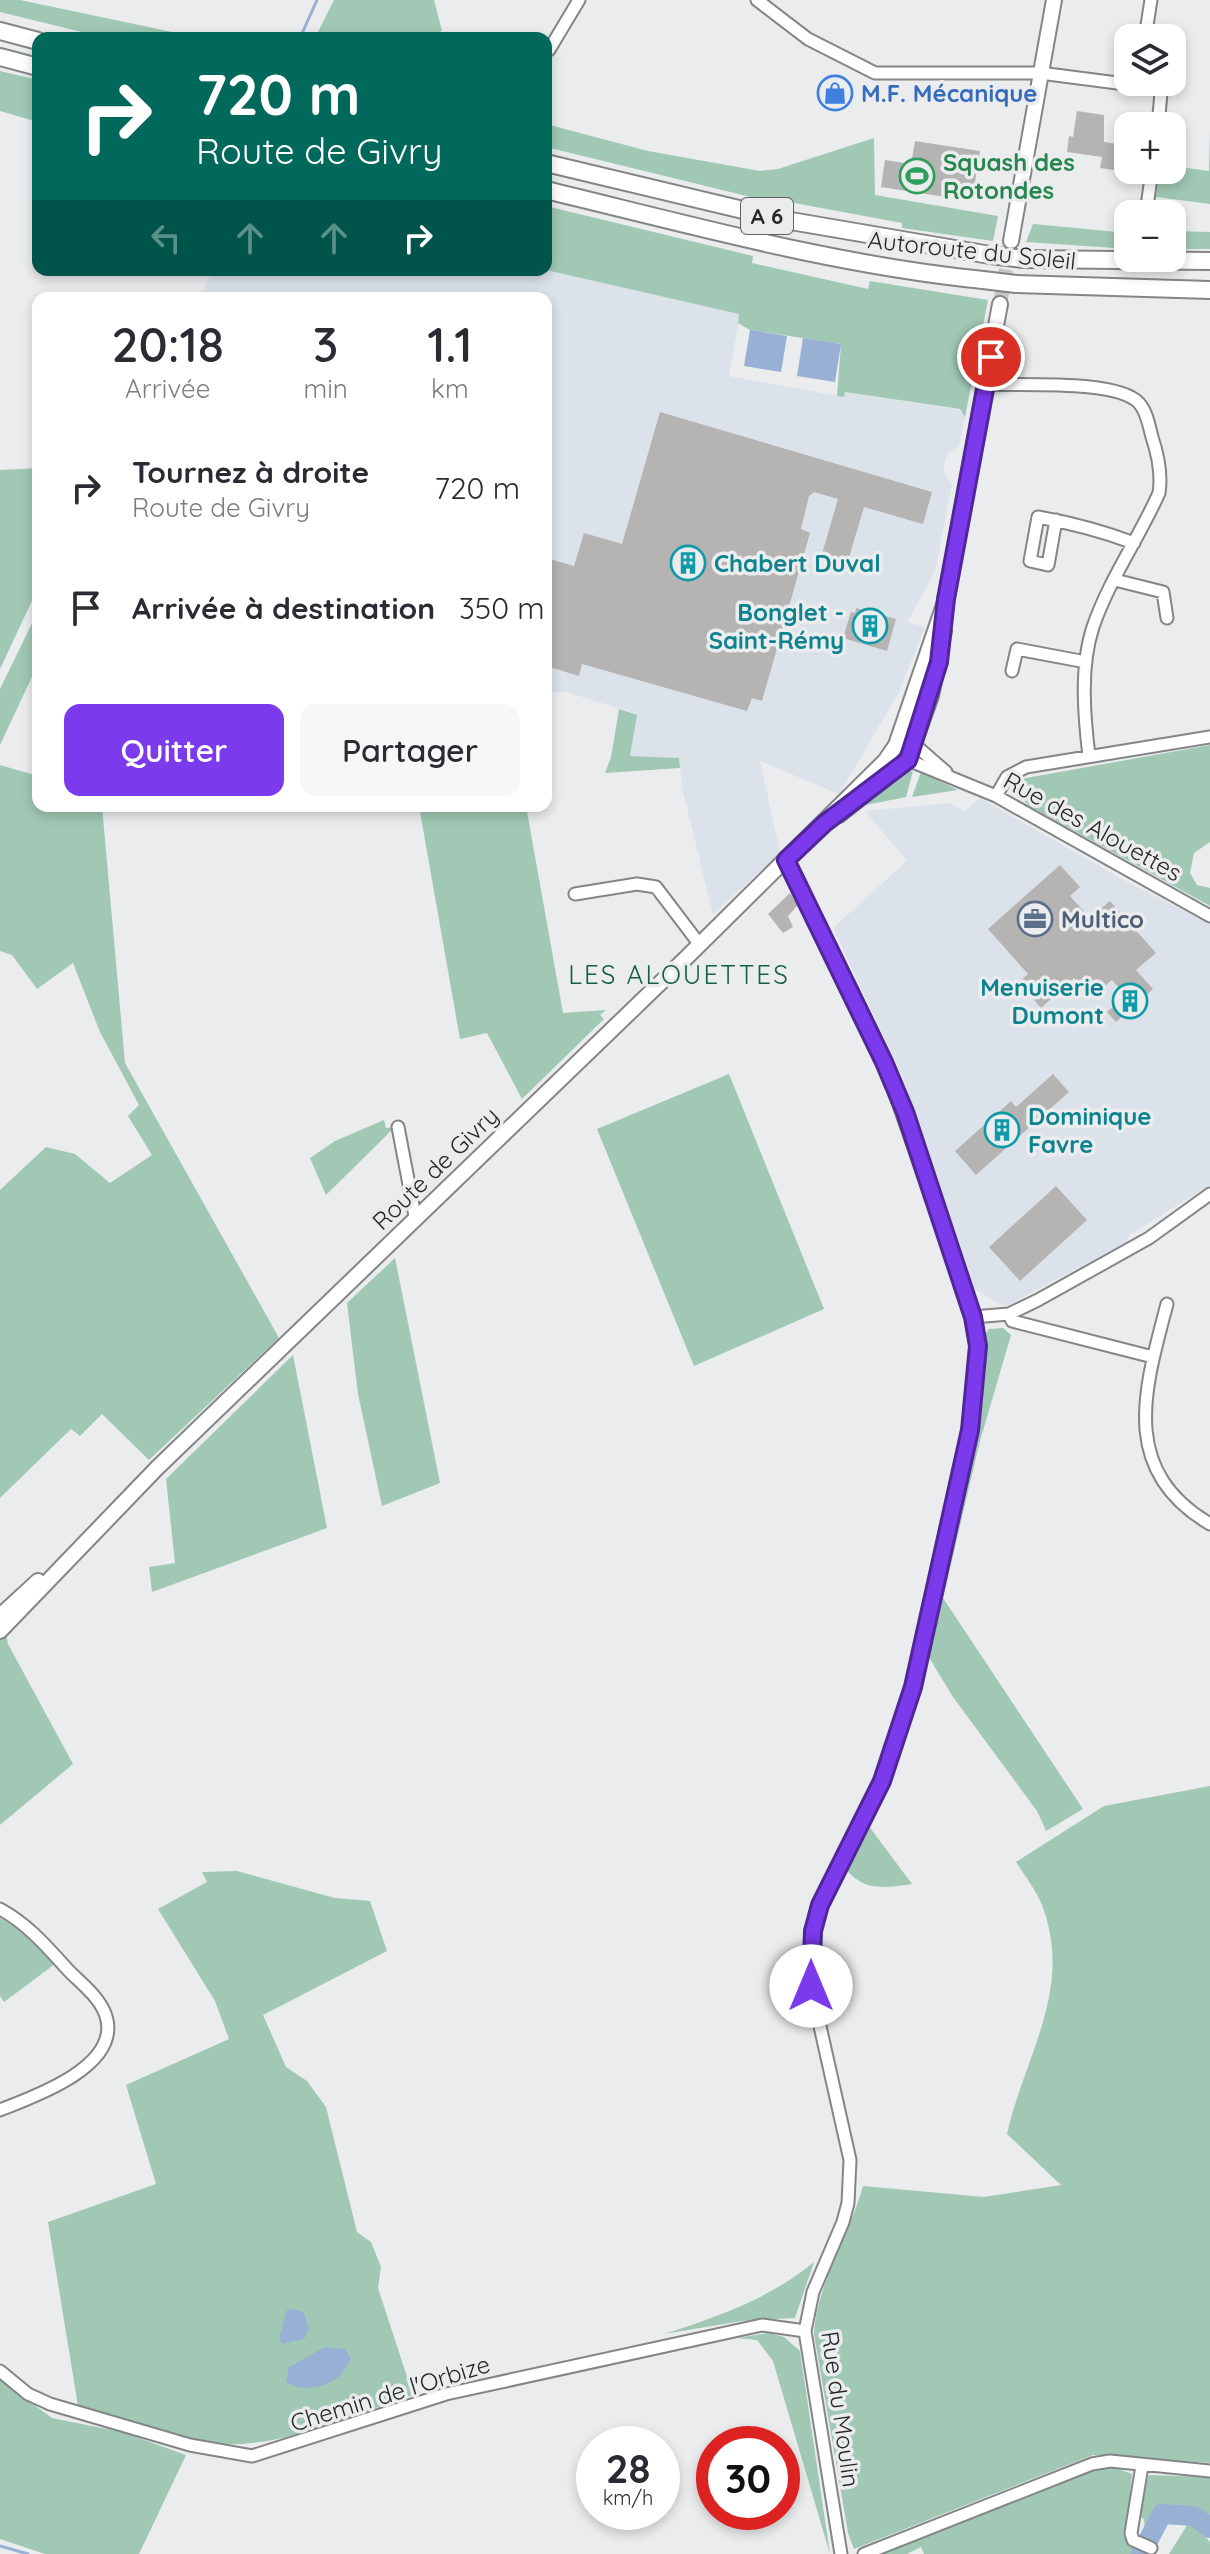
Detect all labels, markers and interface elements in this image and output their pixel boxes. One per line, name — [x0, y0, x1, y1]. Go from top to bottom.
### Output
map controls — [1114, 24, 1186, 272]
button: layers — [1114, 24, 1186, 96]
text: 720 m — [196, 59, 360, 129]
icon: right — [64, 64, 168, 168]
shop icon: M.F. Mécanique — [816, 74, 854, 112]
place label: M.F. Mécanique — [861, 78, 1037, 108]
button: + — [1114, 112, 1186, 184]
text: Route de Givry — [196, 128, 442, 173]
place label: Squash des Rotondes — [943, 147, 1075, 205]
sports icon: Squash des Rotondes — [898, 157, 936, 195]
road number: A 6 — [741, 198, 793, 234]
button: − — [1114, 200, 1186, 272]
icon: left — [144, 216, 188, 260]
icon: ahead — [228, 216, 272, 260]
icon: ahead — [312, 216, 356, 260]
icon: right — [396, 216, 440, 260]
street label: Autoroute du Soleil — [866, 224, 1078, 276]
text: 20:18 — [111, 314, 224, 374]
text: 3 — [313, 314, 338, 374]
text: 1.1 — [427, 314, 473, 374]
pin — [957, 323, 1025, 391]
icon: arrive — [969, 335, 1013, 379]
text: Arrivée — [125, 372, 210, 405]
text: min — [303, 372, 348, 405]
text: km — [431, 372, 469, 405]
text: Tournez à droite — [132, 453, 369, 491]
icon: right — [64, 466, 108, 510]
text: 720 m — [435, 469, 520, 507]
text: Route de Givry — [132, 491, 310, 524]
building icon: Chabert Duval — [669, 544, 707, 582]
place label: Chabert Duval — [714, 548, 881, 578]
icon: arrive — [64, 586, 108, 630]
text: Arrivée à destination — [132, 589, 435, 627]
text: 350 m — [459, 589, 545, 627]
place label: Bonglet - Saint-Rémy — [709, 597, 844, 655]
building icon: Bonglet - Saint-Rémy — [851, 607, 889, 645]
button: Quitter — [64, 704, 284, 796]
button: Partager — [300, 704, 520, 796]
street label: Rue des Alouettes — [999, 765, 1187, 887]
office icon: Multico — [1016, 900, 1054, 938]
place label: Multico — [1061, 904, 1144, 934]
district label: LES ALOUETTES — [568, 958, 790, 991]
place label: Menuiserie Dumont — [980, 972, 1104, 1030]
building icon: Menuiserie Dumont — [1111, 982, 1149, 1020]
street label: Route de Givry — [365, 1100, 505, 1236]
place label: Dominique Favre — [1028, 1101, 1151, 1159]
building icon: Dominique Favre — [983, 1111, 1021, 1149]
position arrow — [769, 1944, 853, 2028]
street label: Rue du Moulin — [815, 2329, 867, 2489]
street label: Chemin de l'Orbize — [287, 2348, 493, 2438]
speed limit sign: 30 — [696, 2426, 800, 2530]
text: 28 — [606, 2443, 650, 2493]
text: km/h — [603, 2485, 653, 2510]

